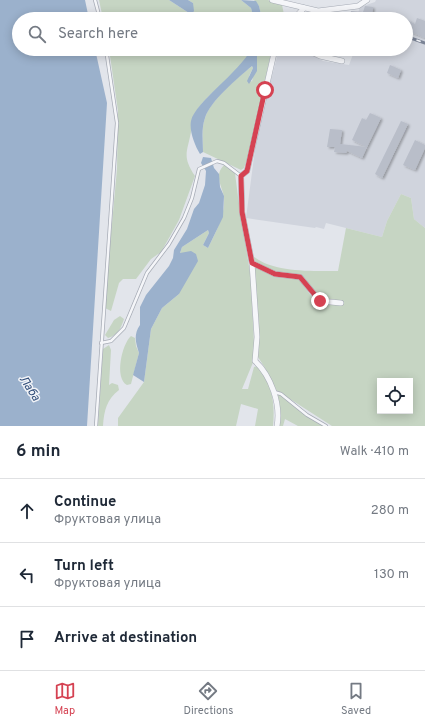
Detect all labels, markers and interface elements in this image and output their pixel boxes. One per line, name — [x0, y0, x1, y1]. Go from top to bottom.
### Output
search box — [12, 12, 413, 56]
icon: search — [26, 23, 48, 45]
text: Search here — [58, 25, 138, 44]
route start — [256, 81, 274, 99]
route end — [311, 292, 329, 310]
water label: Лаба — [15, 373, 44, 405]
map controls — [377, 378, 413, 414]
button: locate — [377, 378, 413, 414]
text: 6 min — [16, 441, 60, 463]
text: Walk · 410 m — [340, 444, 409, 460]
text: Continue — [54, 493, 116, 512]
icon: ahead — [16, 500, 38, 522]
text: 280 m — [371, 503, 409, 519]
text: Фруктовая улица — [54, 512, 161, 528]
text: Turn left — [54, 557, 114, 576]
icon: left — [16, 564, 38, 586]
text: 130 m — [374, 567, 409, 583]
text: Фруктовая улица — [54, 576, 161, 592]
icon: arrive — [16, 628, 38, 650]
text: Arrive at destination — [54, 629, 197, 648]
tab: Map — [54, 680, 76, 718]
tab: Directions — [183, 680, 233, 718]
tab: Saved — [341, 680, 371, 718]

